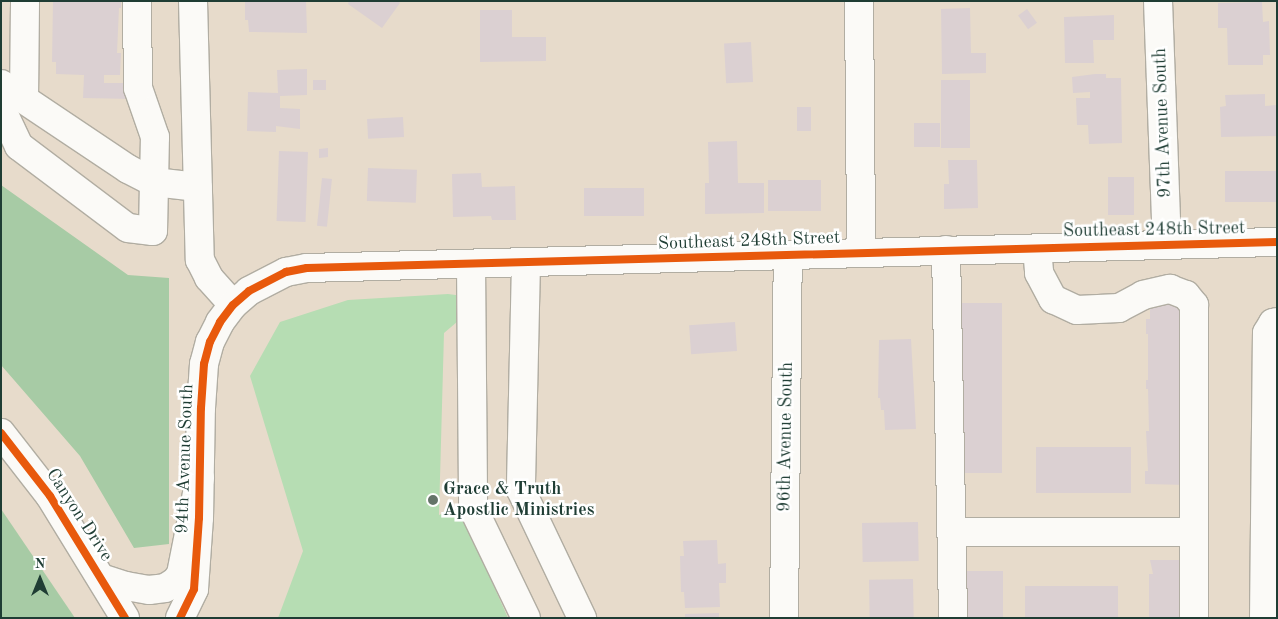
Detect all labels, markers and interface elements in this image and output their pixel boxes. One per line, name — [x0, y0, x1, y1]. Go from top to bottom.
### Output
street label: 97th Avenue South — [1150, 48, 1176, 198]
street label: Southeast 248th Street — [1063, 218, 1245, 242]
street label: Southeast 248th Street — [658, 227, 840, 255]
street label: 96th Avenue South — [774, 362, 798, 512]
street label: 94th Avenue South — [172, 384, 198, 534]
street label: Canyon Drive — [41, 465, 117, 565]
place label: Grace & Truth Apostlic Ministries — [443, 479, 594, 522]
marker: Grace & Truth Apostlic Ministries — [427, 494, 439, 506]
north arrow — [15, 554, 65, 604]
text: N — [35, 557, 45, 571]

